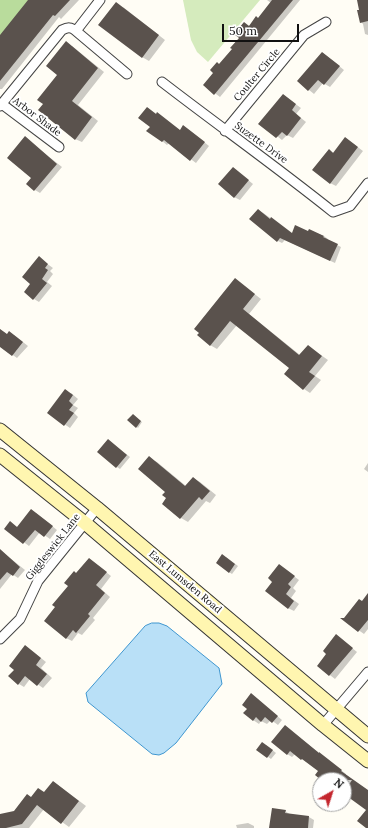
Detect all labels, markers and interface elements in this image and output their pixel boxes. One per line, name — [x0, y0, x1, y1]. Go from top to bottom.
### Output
scale bar — [224, 16, 301, 42]
text: 50 m — [229, 23, 257, 38]
street label: Coulter Circle — [231, 46, 283, 104]
street label: Arbor Shade — [10, 95, 64, 139]
street label: Suzette Drive — [232, 120, 290, 166]
street label: Giggleswick Lane — [23, 511, 83, 583]
street label: East Lumsden Road — [146, 548, 224, 616]
north arrow — [312, 772, 352, 812]
text: N — [331, 775, 347, 792]

